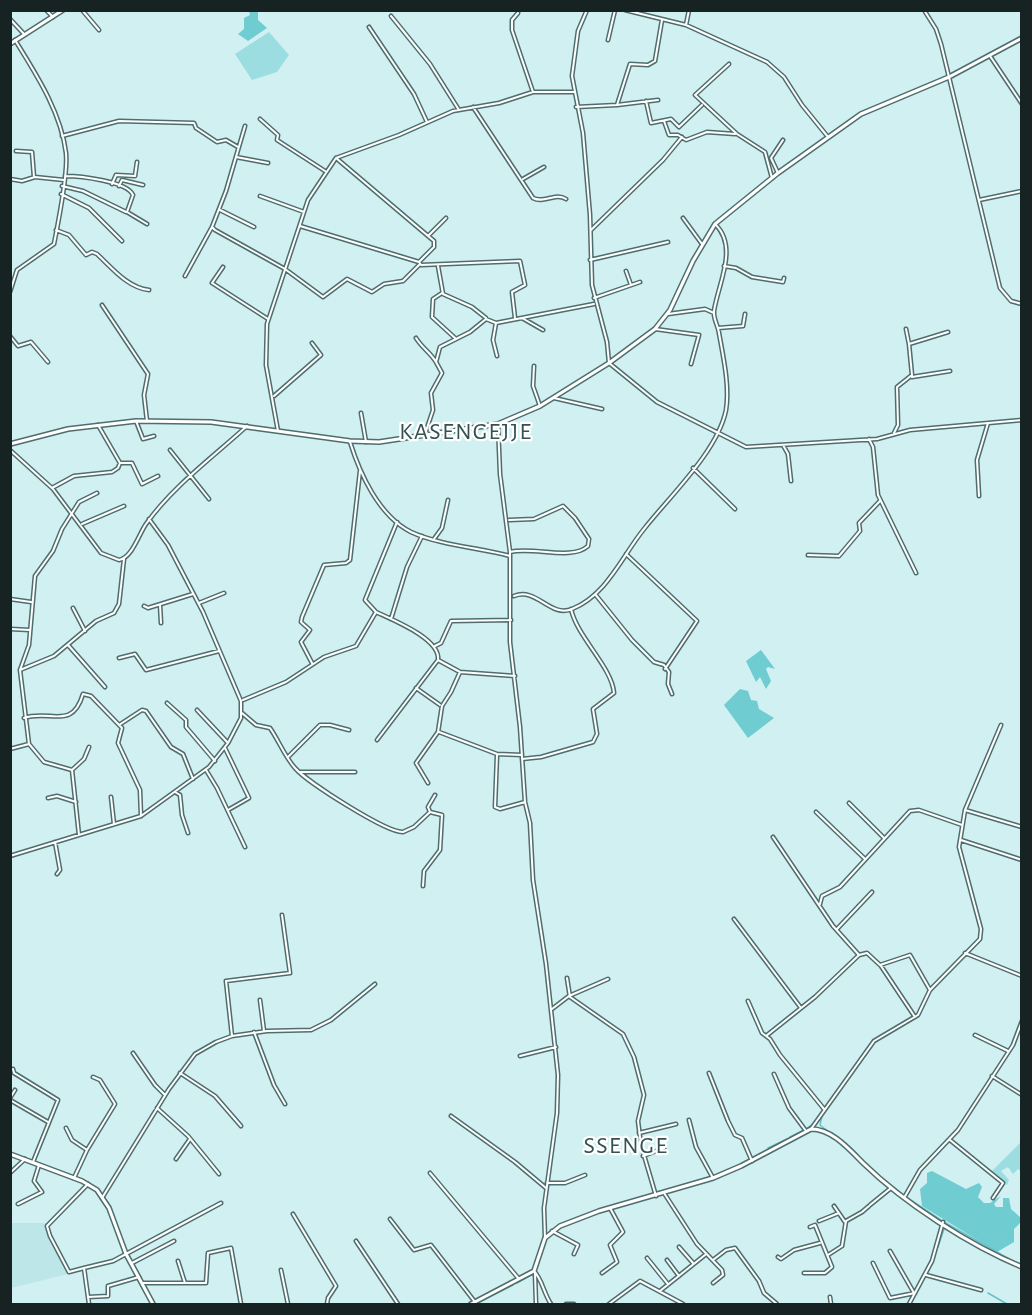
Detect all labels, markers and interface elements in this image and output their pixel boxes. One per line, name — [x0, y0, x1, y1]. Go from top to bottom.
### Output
district label: KASENGEJJE — [399, 418, 533, 446]
district label: SSENGE — [583, 1132, 669, 1160]

